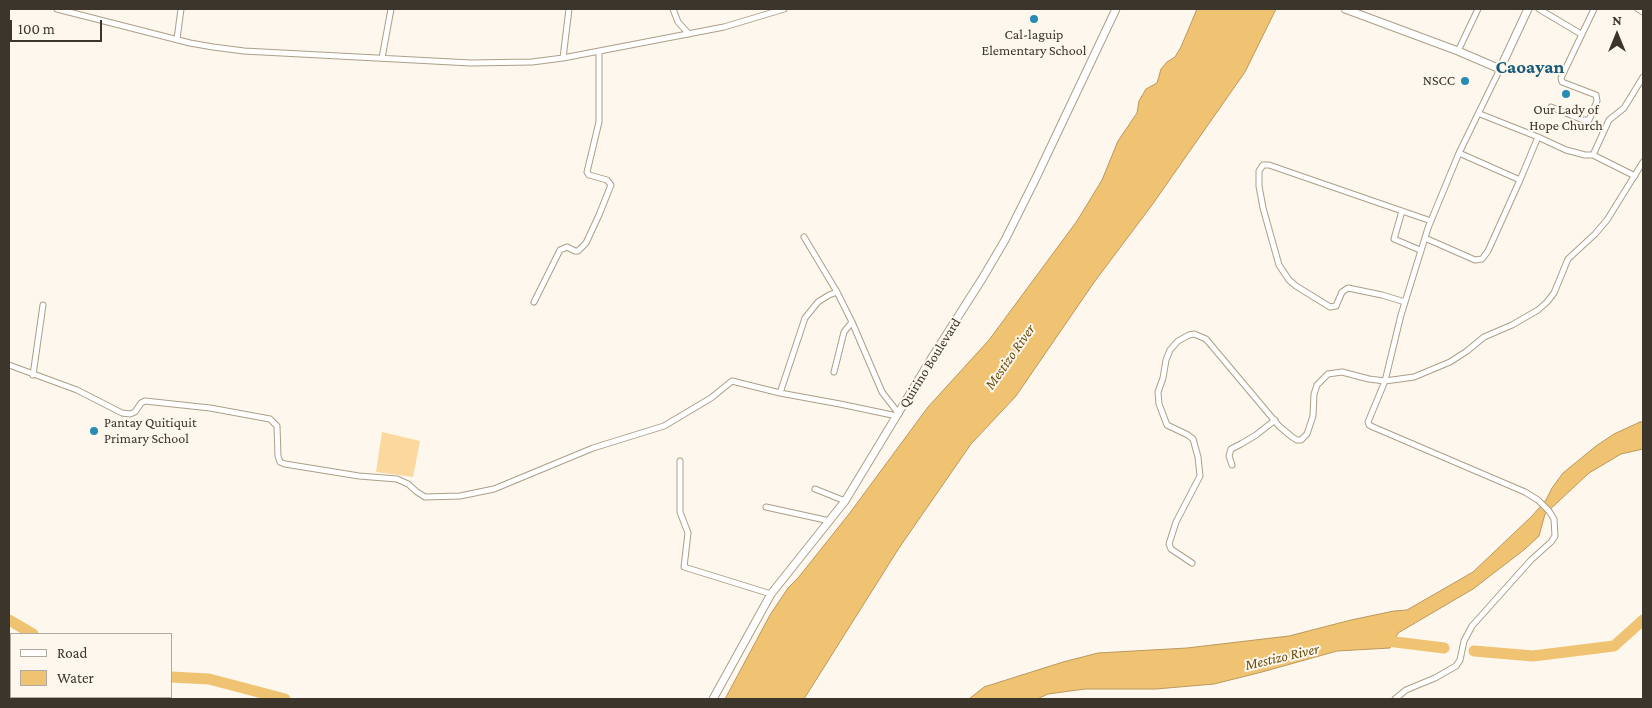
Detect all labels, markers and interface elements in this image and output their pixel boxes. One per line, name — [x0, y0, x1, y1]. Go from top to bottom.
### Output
scale bar — [12, 10, 105, 42]
north arrow — [1592, 10, 1642, 60]
text: N — [1612, 12, 1622, 28]
marker: Cal-laguip Elementary School — [1028, 13, 1040, 25]
text: 100 m — [18, 21, 55, 37]
place label: Cal-laguip Elementary School — [982, 27, 1086, 59]
district label: Caoayan — [1496, 56, 1564, 78]
place label: NSCC — [1423, 73, 1455, 89]
marker: NSCC — [1459, 75, 1471, 87]
marker: Our Lady of Hope Church — [1560, 88, 1572, 100]
place label: Our Lady of Hope Church — [1529, 102, 1603, 134]
street label: Quirino Boulevard — [896, 315, 964, 411]
water label: Mestizo River — [981, 321, 1039, 393]
place label: Pantay Quitiquit Primary School — [104, 415, 197, 448]
marker: Pantay Quitiquit Primary School — [88, 425, 100, 437]
legend — [10, 633, 172, 698]
water label: Mestizo River — [1243, 640, 1321, 674]
text: Road — [57, 645, 87, 661]
text: Water — [57, 670, 94, 686]

